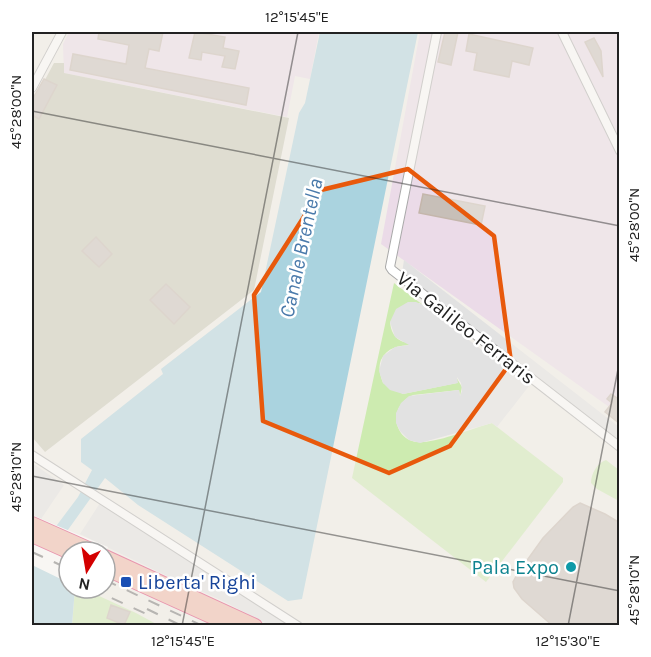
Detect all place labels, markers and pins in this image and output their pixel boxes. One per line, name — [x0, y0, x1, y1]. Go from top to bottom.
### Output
place label: Pala Expo — [471, 556, 559, 579]
marker: Pala Expo — [564, 560, 578, 574]
place label: Liberta' Righi — [138, 571, 256, 594]
marker: Liberta' Righi — [119, 575, 133, 589]

